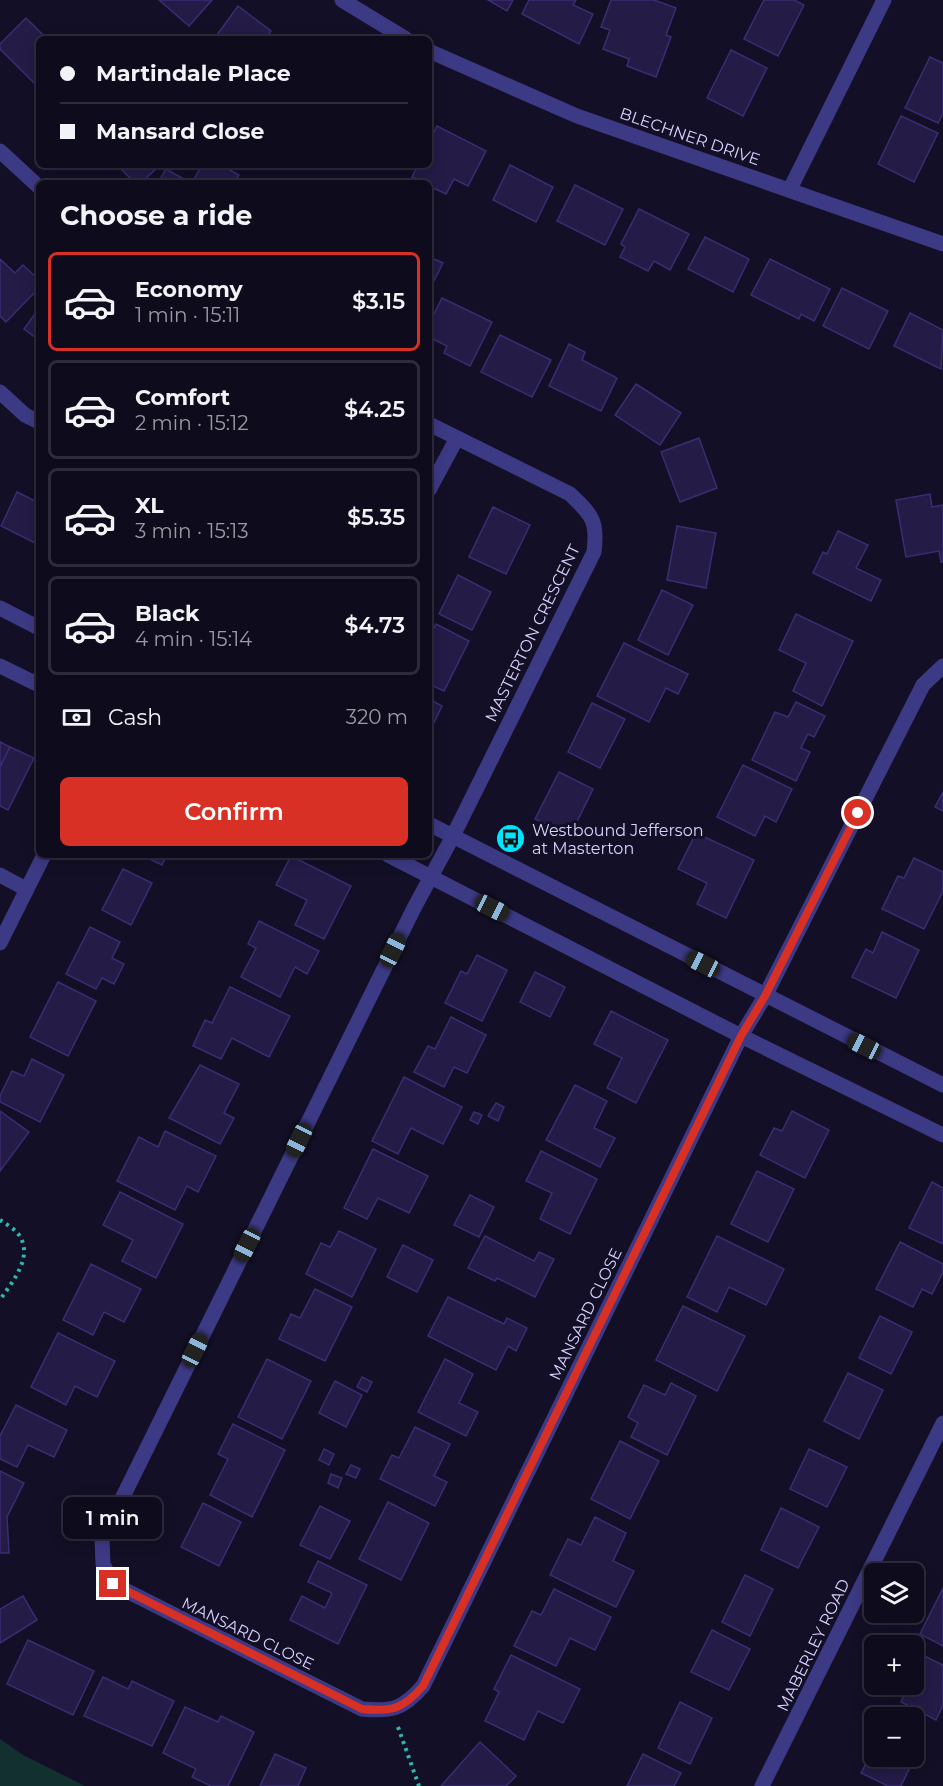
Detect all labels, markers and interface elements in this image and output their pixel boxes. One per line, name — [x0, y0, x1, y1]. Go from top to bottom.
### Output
text: Martindale Place — [96, 60, 291, 87]
street label: BLECHNER DRIVE — [617, 104, 762, 169]
text: Mansard Close — [96, 118, 264, 145]
text: Choose a ride — [60, 199, 252, 232]
icon: car — [63, 275, 117, 329]
text: Economy — [135, 276, 243, 303]
text: $3.15 — [352, 288, 405, 315]
text: 1 min · 15:11 — [135, 303, 240, 327]
icon: car — [63, 383, 117, 437]
text: Comfort — [135, 384, 230, 411]
text: $4.25 — [344, 396, 405, 423]
text: 2 min · 15:12 — [135, 411, 249, 435]
icon: car — [63, 491, 117, 545]
text: XL — [135, 492, 164, 519]
text: $5.35 — [347, 504, 405, 531]
text: 3 min · 15:13 — [135, 519, 248, 543]
street label: MASTERTON CRESCENT — [481, 541, 584, 725]
icon: car — [63, 599, 117, 653]
text: Black — [135, 600, 199, 627]
text: $4.73 — [345, 612, 405, 639]
text: 4 min · 15:14 — [135, 627, 252, 651]
icon: cash — [60, 701, 93, 734]
text: Cash — [108, 704, 162, 731]
text: 320 m — [346, 705, 408, 729]
button: Confirm — [60, 777, 408, 846]
route start — [844, 799, 871, 826]
place label: Westbound Jefferson at Masterton — [532, 821, 703, 858]
bus stop icon: Westbound Jefferson at Masterton — [495, 823, 527, 855]
car — [472, 892, 512, 924]
car — [377, 930, 409, 970]
car — [683, 948, 723, 980]
car — [844, 1030, 884, 1062]
car — [283, 1120, 315, 1160]
car — [231, 1225, 263, 1265]
street label: MANSARD CLOSE — [545, 1245, 626, 1383]
car — [179, 1330, 211, 1370]
callout: 1 min — [63, 1497, 162, 1539]
text: 1 min — [86, 1506, 139, 1530]
map controls — [864, 1563, 924, 1767]
button: layers — [864, 1563, 924, 1623]
route end — [99, 1570, 126, 1597]
street label: MABERLEY ROAD — [773, 1576, 854, 1715]
street label: MANSARD CLOSE — [179, 1593, 317, 1674]
button: + — [864, 1635, 924, 1695]
button: − — [864, 1707, 924, 1767]

